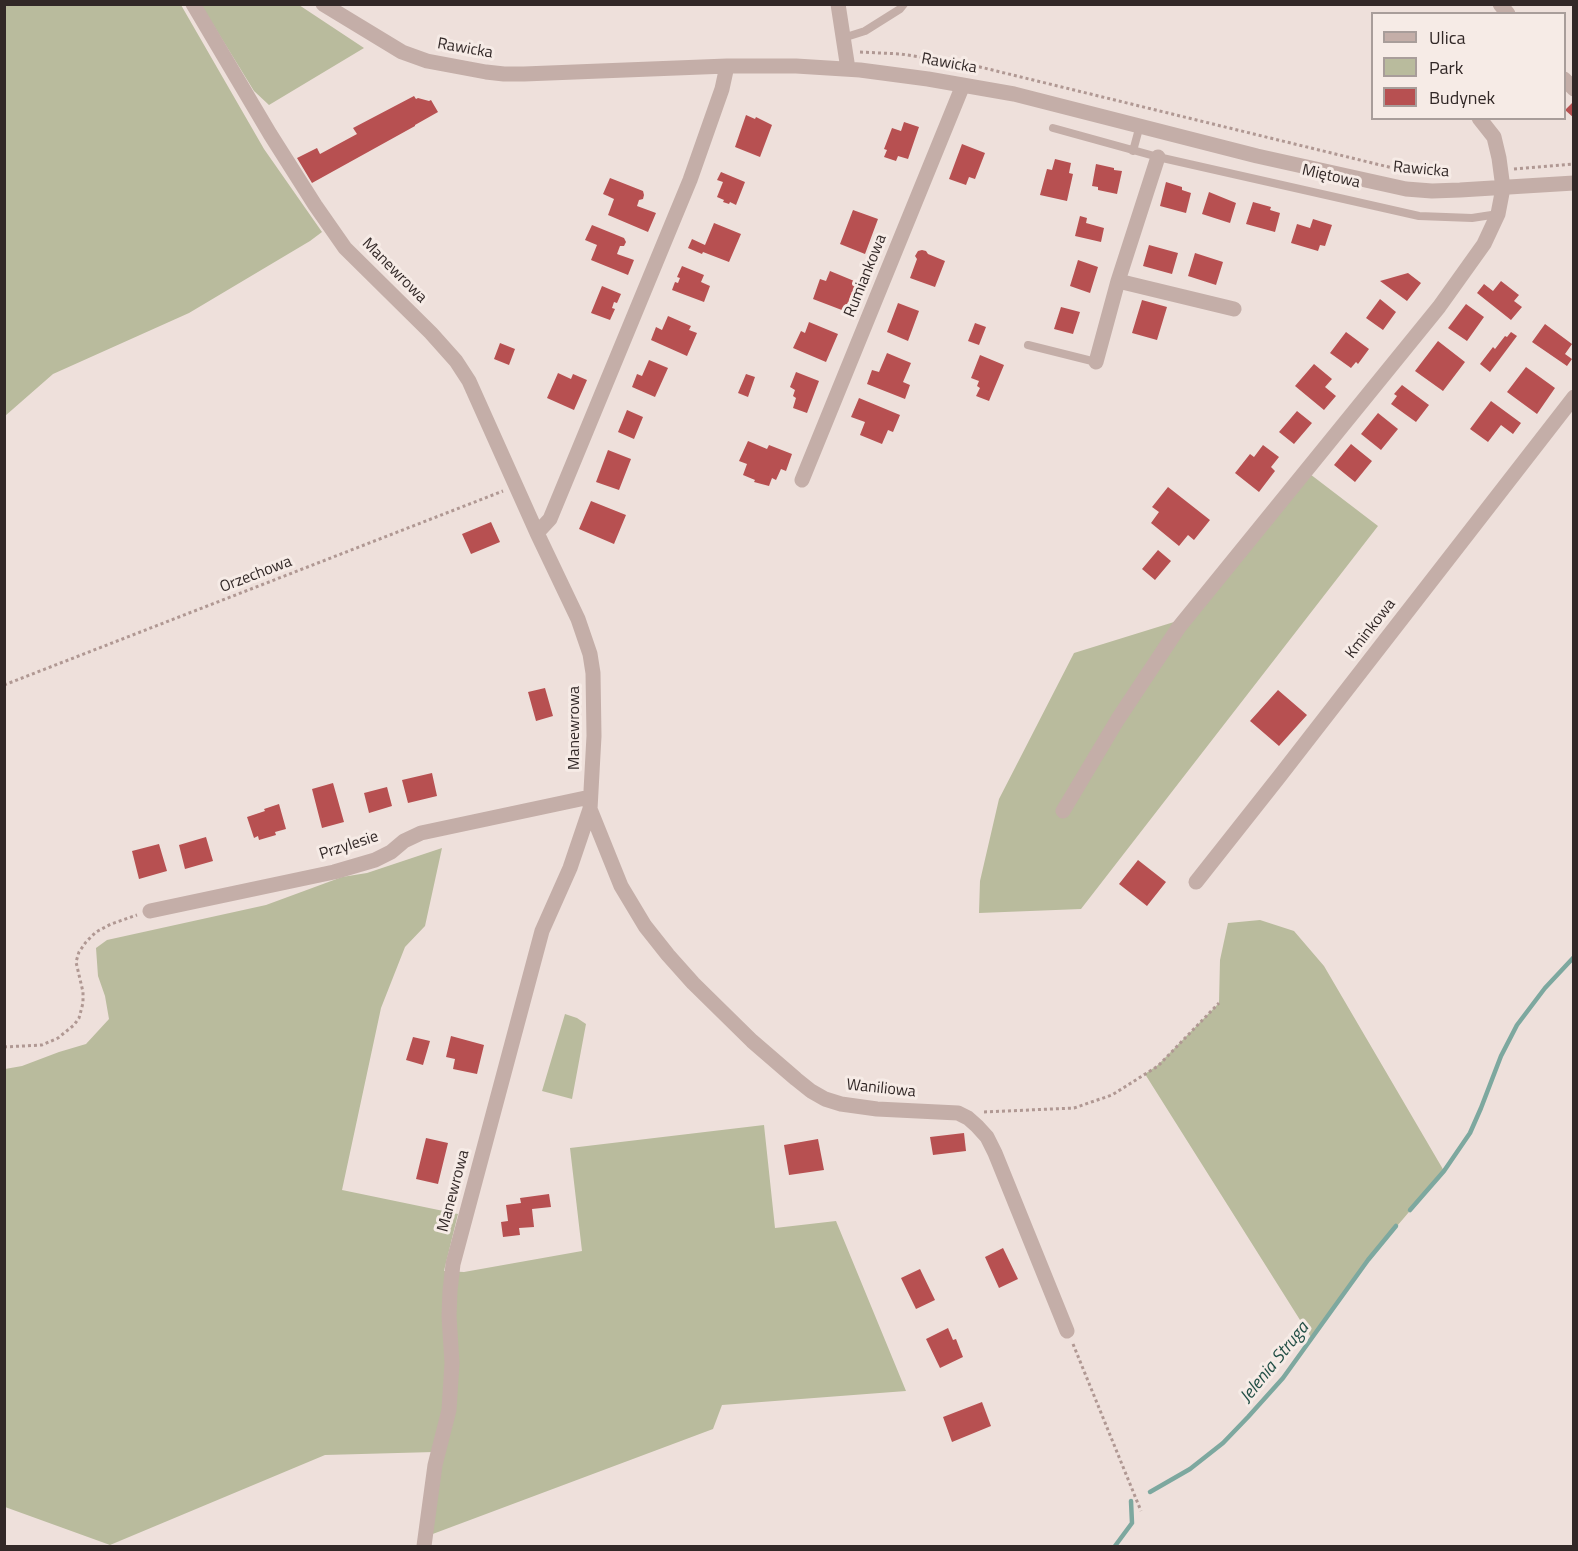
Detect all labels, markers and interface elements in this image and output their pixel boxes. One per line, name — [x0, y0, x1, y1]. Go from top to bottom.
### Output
legend — [1371, 12, 1566, 120]
text: Ulica — [1429, 24, 1466, 51]
street label: Rawicka — [436, 35, 494, 63]
street label: Rawicka — [920, 50, 978, 78]
text: Park — [1429, 54, 1463, 81]
text: Budynek — [1429, 84, 1495, 111]
street label: Rawicka — [1392, 158, 1450, 182]
street label: Miętowa — [1300, 161, 1362, 193]
street label: Rumiankowa — [841, 232, 891, 320]
street label: Manewrowa — [357, 234, 431, 308]
street label: Orzechowa — [217, 553, 295, 597]
street label: Kminkowa — [1342, 595, 1400, 663]
street label: Manewrowa — [565, 686, 585, 770]
street label: Przylesie — [317, 827, 381, 865]
street label: Waniliowa — [845, 1076, 917, 1102]
street label: Manewrowa — [434, 1148, 474, 1234]
water label: Jelenia Struga — [1236, 1318, 1314, 1408]

